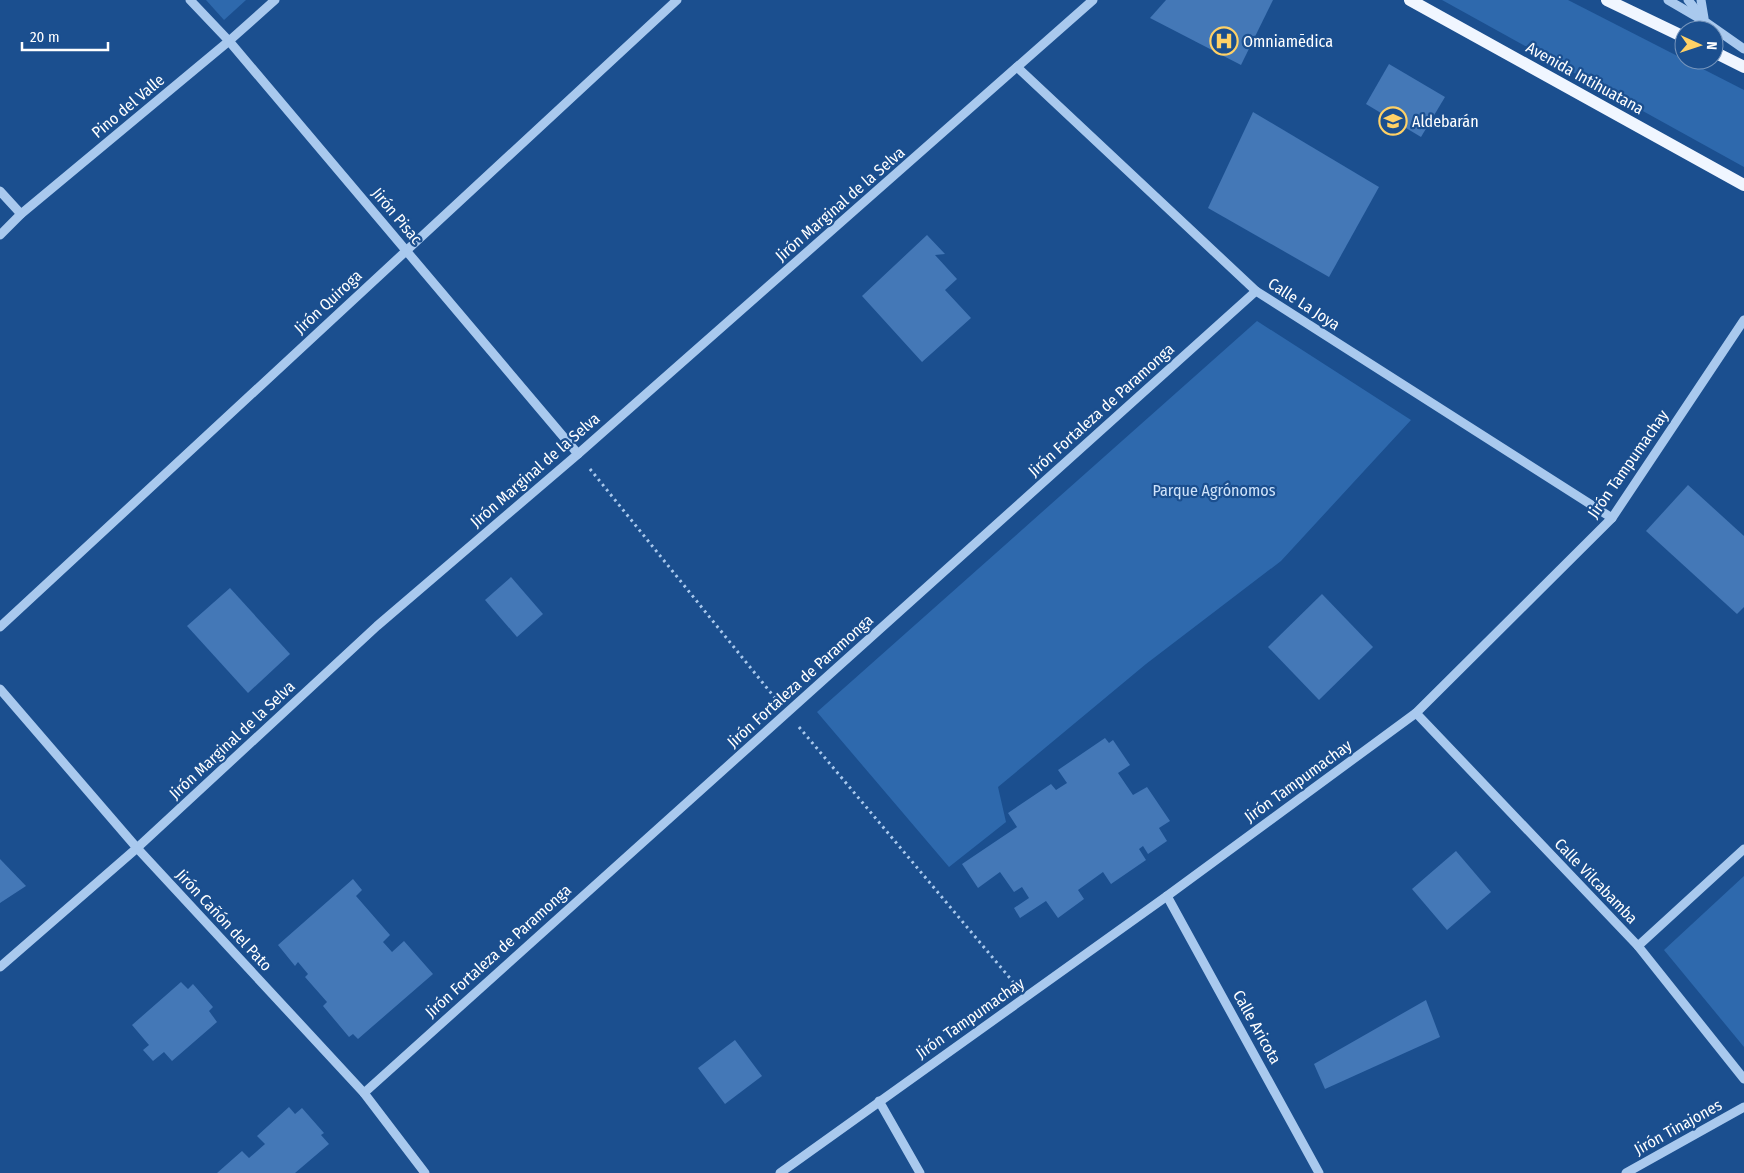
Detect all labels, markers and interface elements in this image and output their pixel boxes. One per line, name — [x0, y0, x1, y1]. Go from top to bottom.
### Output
scale bar — [22, 20, 109, 52]
north arrow — [1674, 20, 1724, 70]
hospital icon: Omniamēdica — [1209, 26, 1239, 56]
text: 20 m — [30, 28, 60, 46]
place label: Omniamēdica — [1243, 32, 1333, 51]
street label: Avenida Intihuatana — [1523, 38, 1647, 118]
text: N — [1703, 41, 1720, 50]
street label: Pino del Valle — [88, 70, 168, 142]
school or university icon: Aldebarán — [1378, 106, 1408, 136]
place label: Aldebarán — [1412, 112, 1479, 131]
street label: Jirón Marginal de la Selva — [772, 143, 909, 265]
street label: Jirón Pisac — [368, 184, 426, 248]
street label: Jirón Quiroga — [290, 266, 366, 338]
street label: Calle La Joya — [1265, 274, 1344, 334]
street label: Jirón Fortaleza de Paramonga — [1024, 339, 1178, 481]
street label: Jirón Tampumachay — [1584, 405, 1673, 522]
street label: Jirón Marginal de la Selva — [467, 409, 604, 531]
park label: Parque Agrónomos — [1152, 481, 1276, 500]
street label: Jirón Fortaleza de Paramonga — [723, 610, 877, 752]
street label: Jirón Marginal de la Selva — [165, 677, 299, 803]
street label: Jirón Tampumachay — [1241, 735, 1356, 826]
street label: Calle Vilcabamba — [1551, 834, 1642, 928]
street label: Jirón Cañón del Pato — [172, 865, 276, 975]
street label: Jirón Fortaleza de Paramonga — [421, 880, 575, 1022]
street label: Jirón Tampumachay — [912, 973, 1029, 1062]
street label: Calle Aricota — [1229, 987, 1285, 1067]
street label: Jirón Tinajones — [1631, 1095, 1725, 1159]

